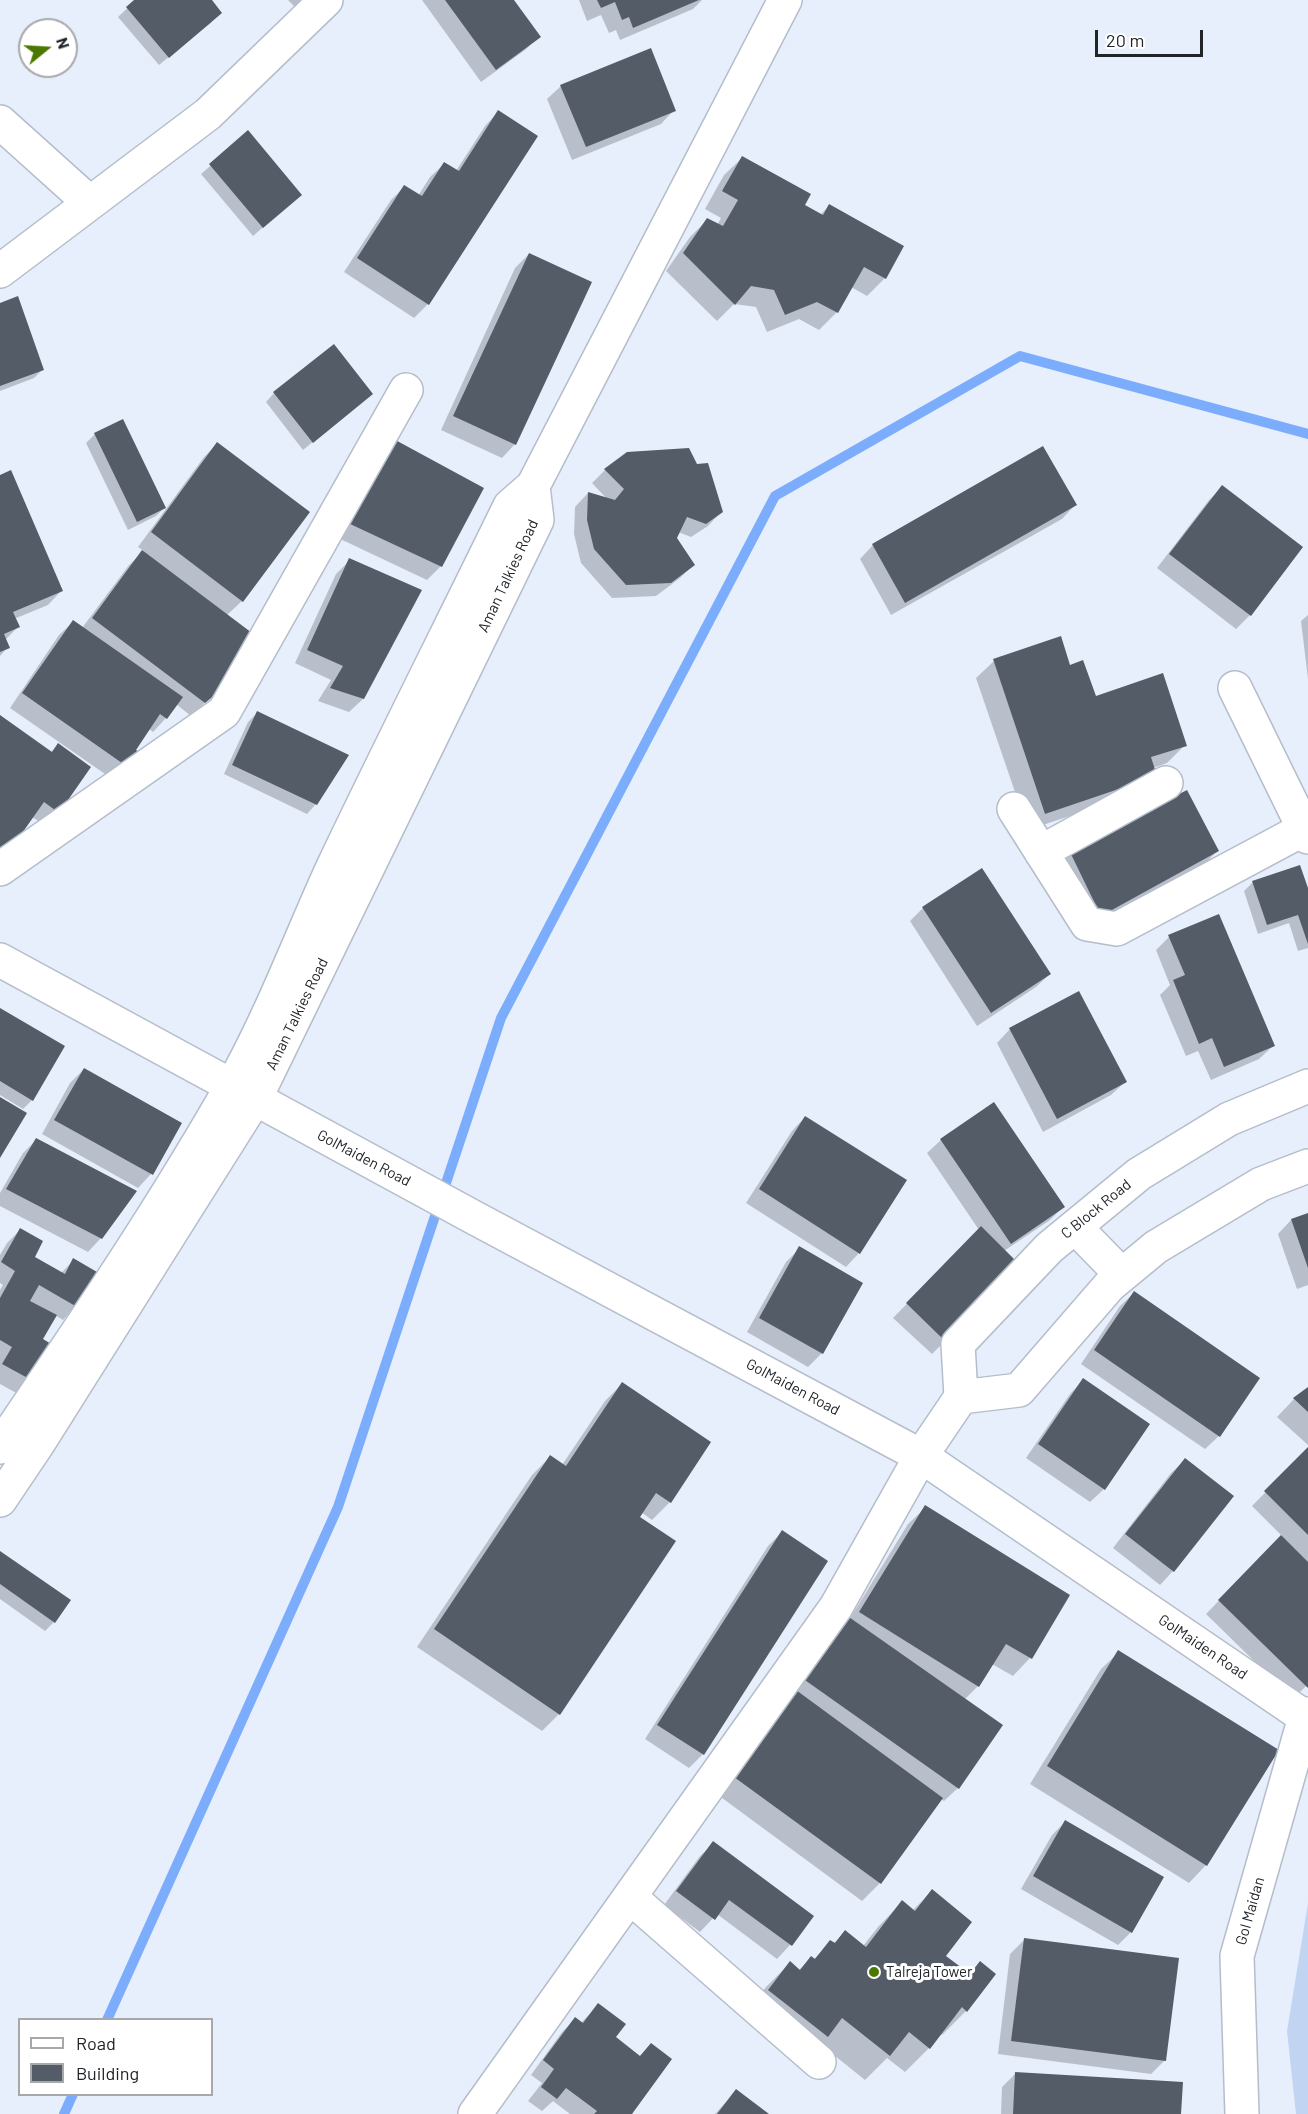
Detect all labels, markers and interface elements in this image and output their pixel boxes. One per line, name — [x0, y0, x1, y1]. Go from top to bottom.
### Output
north arrow — [18, 18, 78, 78]
scale bar — [1098, 18, 1206, 56]
text: 20 m — [1106, 29, 1144, 51]
text: N — [53, 35, 74, 51]
street label: Aman Talkies Road — [474, 517, 542, 635]
street label: Aman Talkies Road — [262, 955, 332, 1073]
street label: GolMaiden Road — [314, 1126, 414, 1190]
street label: C Block Road — [1057, 1175, 1135, 1243]
street label: GolMaiden Road — [743, 1355, 843, 1419]
street label: GolMaiden Road — [1155, 1611, 1251, 1683]
street label: Gol Maidan — [1232, 1875, 1268, 1947]
place label: Talreja Tower — [886, 1963, 973, 1981]
marker: Talreja Tower — [867, 1965, 881, 1979]
legend — [18, 2018, 213, 2096]
text: Road — [76, 2032, 116, 2054]
text: Building — [76, 2062, 139, 2084]

